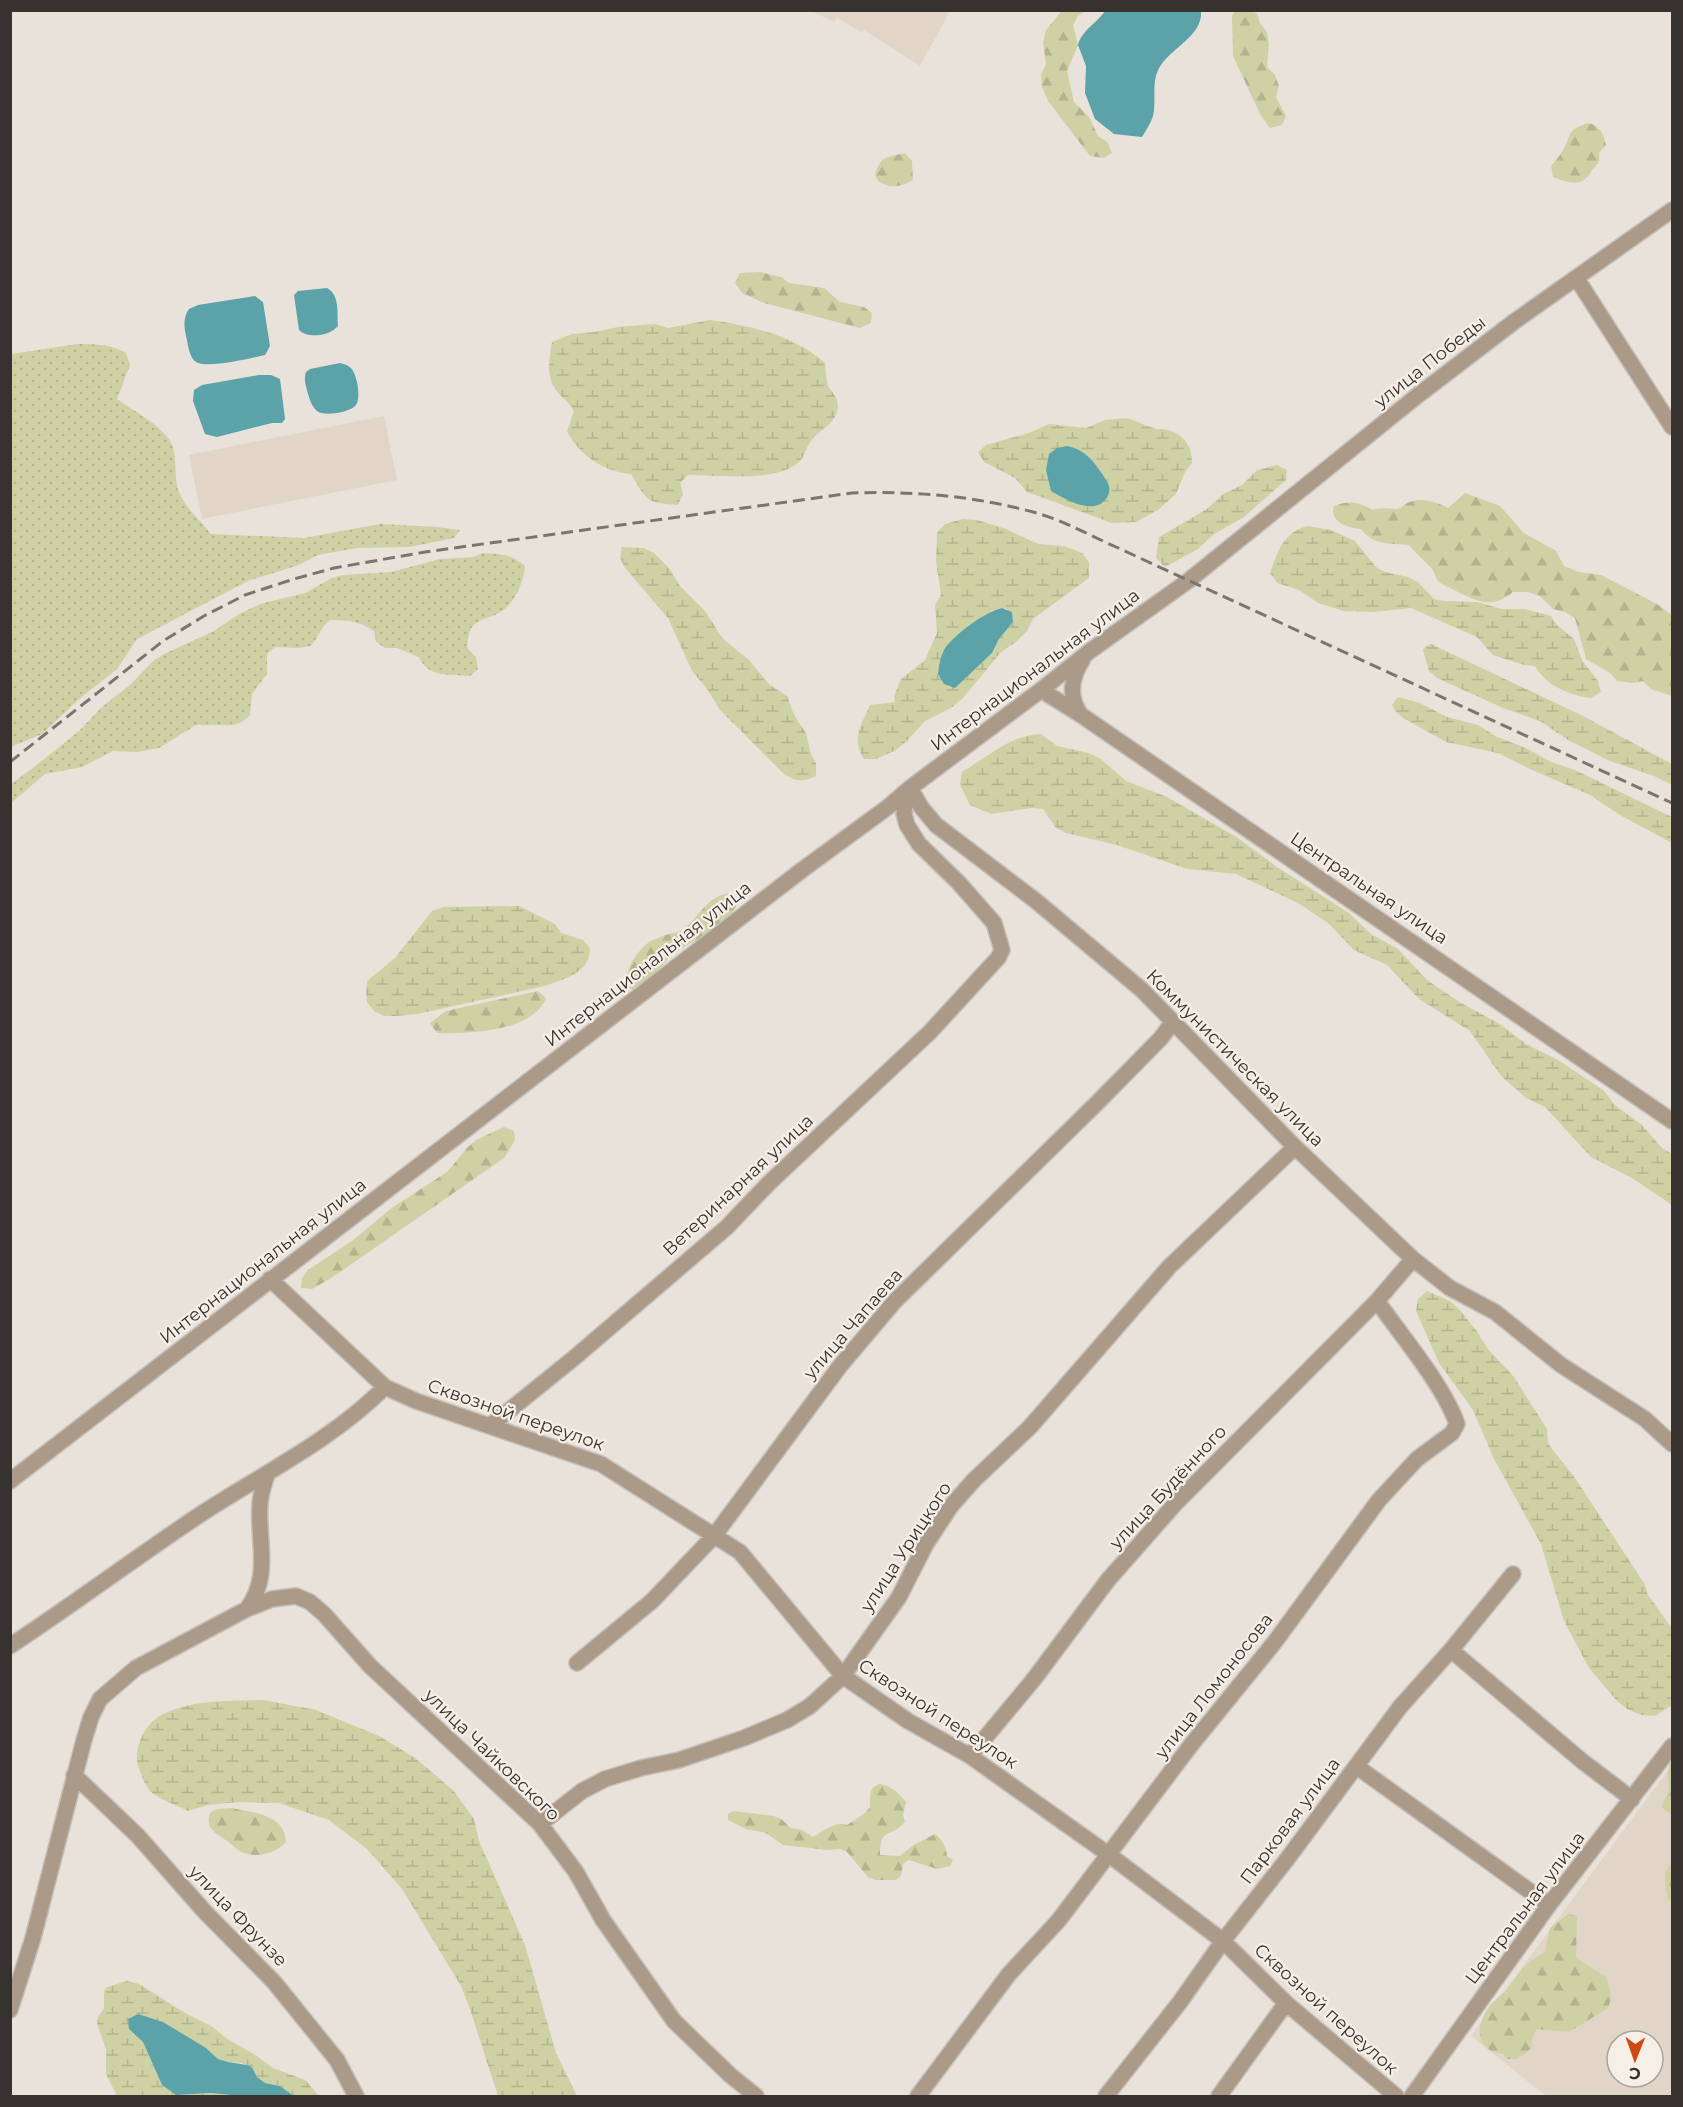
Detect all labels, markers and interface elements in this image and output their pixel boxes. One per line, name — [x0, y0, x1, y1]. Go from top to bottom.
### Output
street label: улица Победы — [1369, 312, 1490, 413]
street label: Интернациональная улица — [926, 584, 1144, 756]
street label: Центральная улица — [1286, 827, 1452, 949]
street label: Интернациональная улица — [540, 877, 756, 1051]
street label: Коммунистическая улица — [1142, 965, 1328, 1151]
street label: Ветеринарная улица — [658, 1110, 818, 1260]
street label: Интернациональная улица — [155, 1174, 371, 1348]
street label: улица Чапаева — [798, 1264, 907, 1385]
street label: Сквозной переулок — [425, 1374, 608, 1456]
street label: улица Будённого — [1104, 1420, 1231, 1554]
street label: улица Урицкого — [855, 1478, 956, 1617]
street label: улица Ломоносова — [1150, 1609, 1278, 1764]
street label: Сквозной переулок — [854, 1654, 1022, 1774]
street label: улица Чайковского — [419, 1684, 565, 1826]
street label: Парковая улица — [1235, 1753, 1345, 1889]
street label: Центральная улица — [1460, 1827, 1590, 1989]
street label: улица Фрунзе — [183, 1860, 292, 1971]
street label: Сквозной переулок — [1250, 1939, 1403, 2080]
north arrow — [1605, 2029, 1665, 2089]
text: С — [1628, 2064, 1641, 2083]

